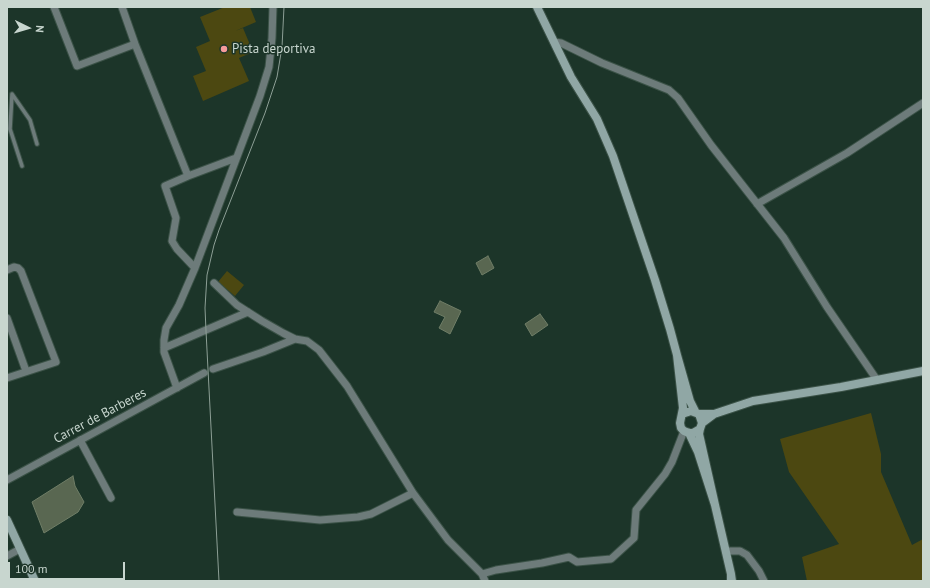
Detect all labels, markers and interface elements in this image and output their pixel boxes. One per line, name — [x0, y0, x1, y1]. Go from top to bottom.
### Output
north arrow — [8, 8, 48, 48]
text: N — [33, 25, 47, 33]
place label: Pista deportiva — [232, 41, 316, 57]
marker: Pista deportiva — [219, 44, 229, 54]
street label: Carrer de Barberes — [51, 385, 149, 447]
scale bar — [10, 554, 127, 580]
text: 100 m — [15, 561, 48, 576]

